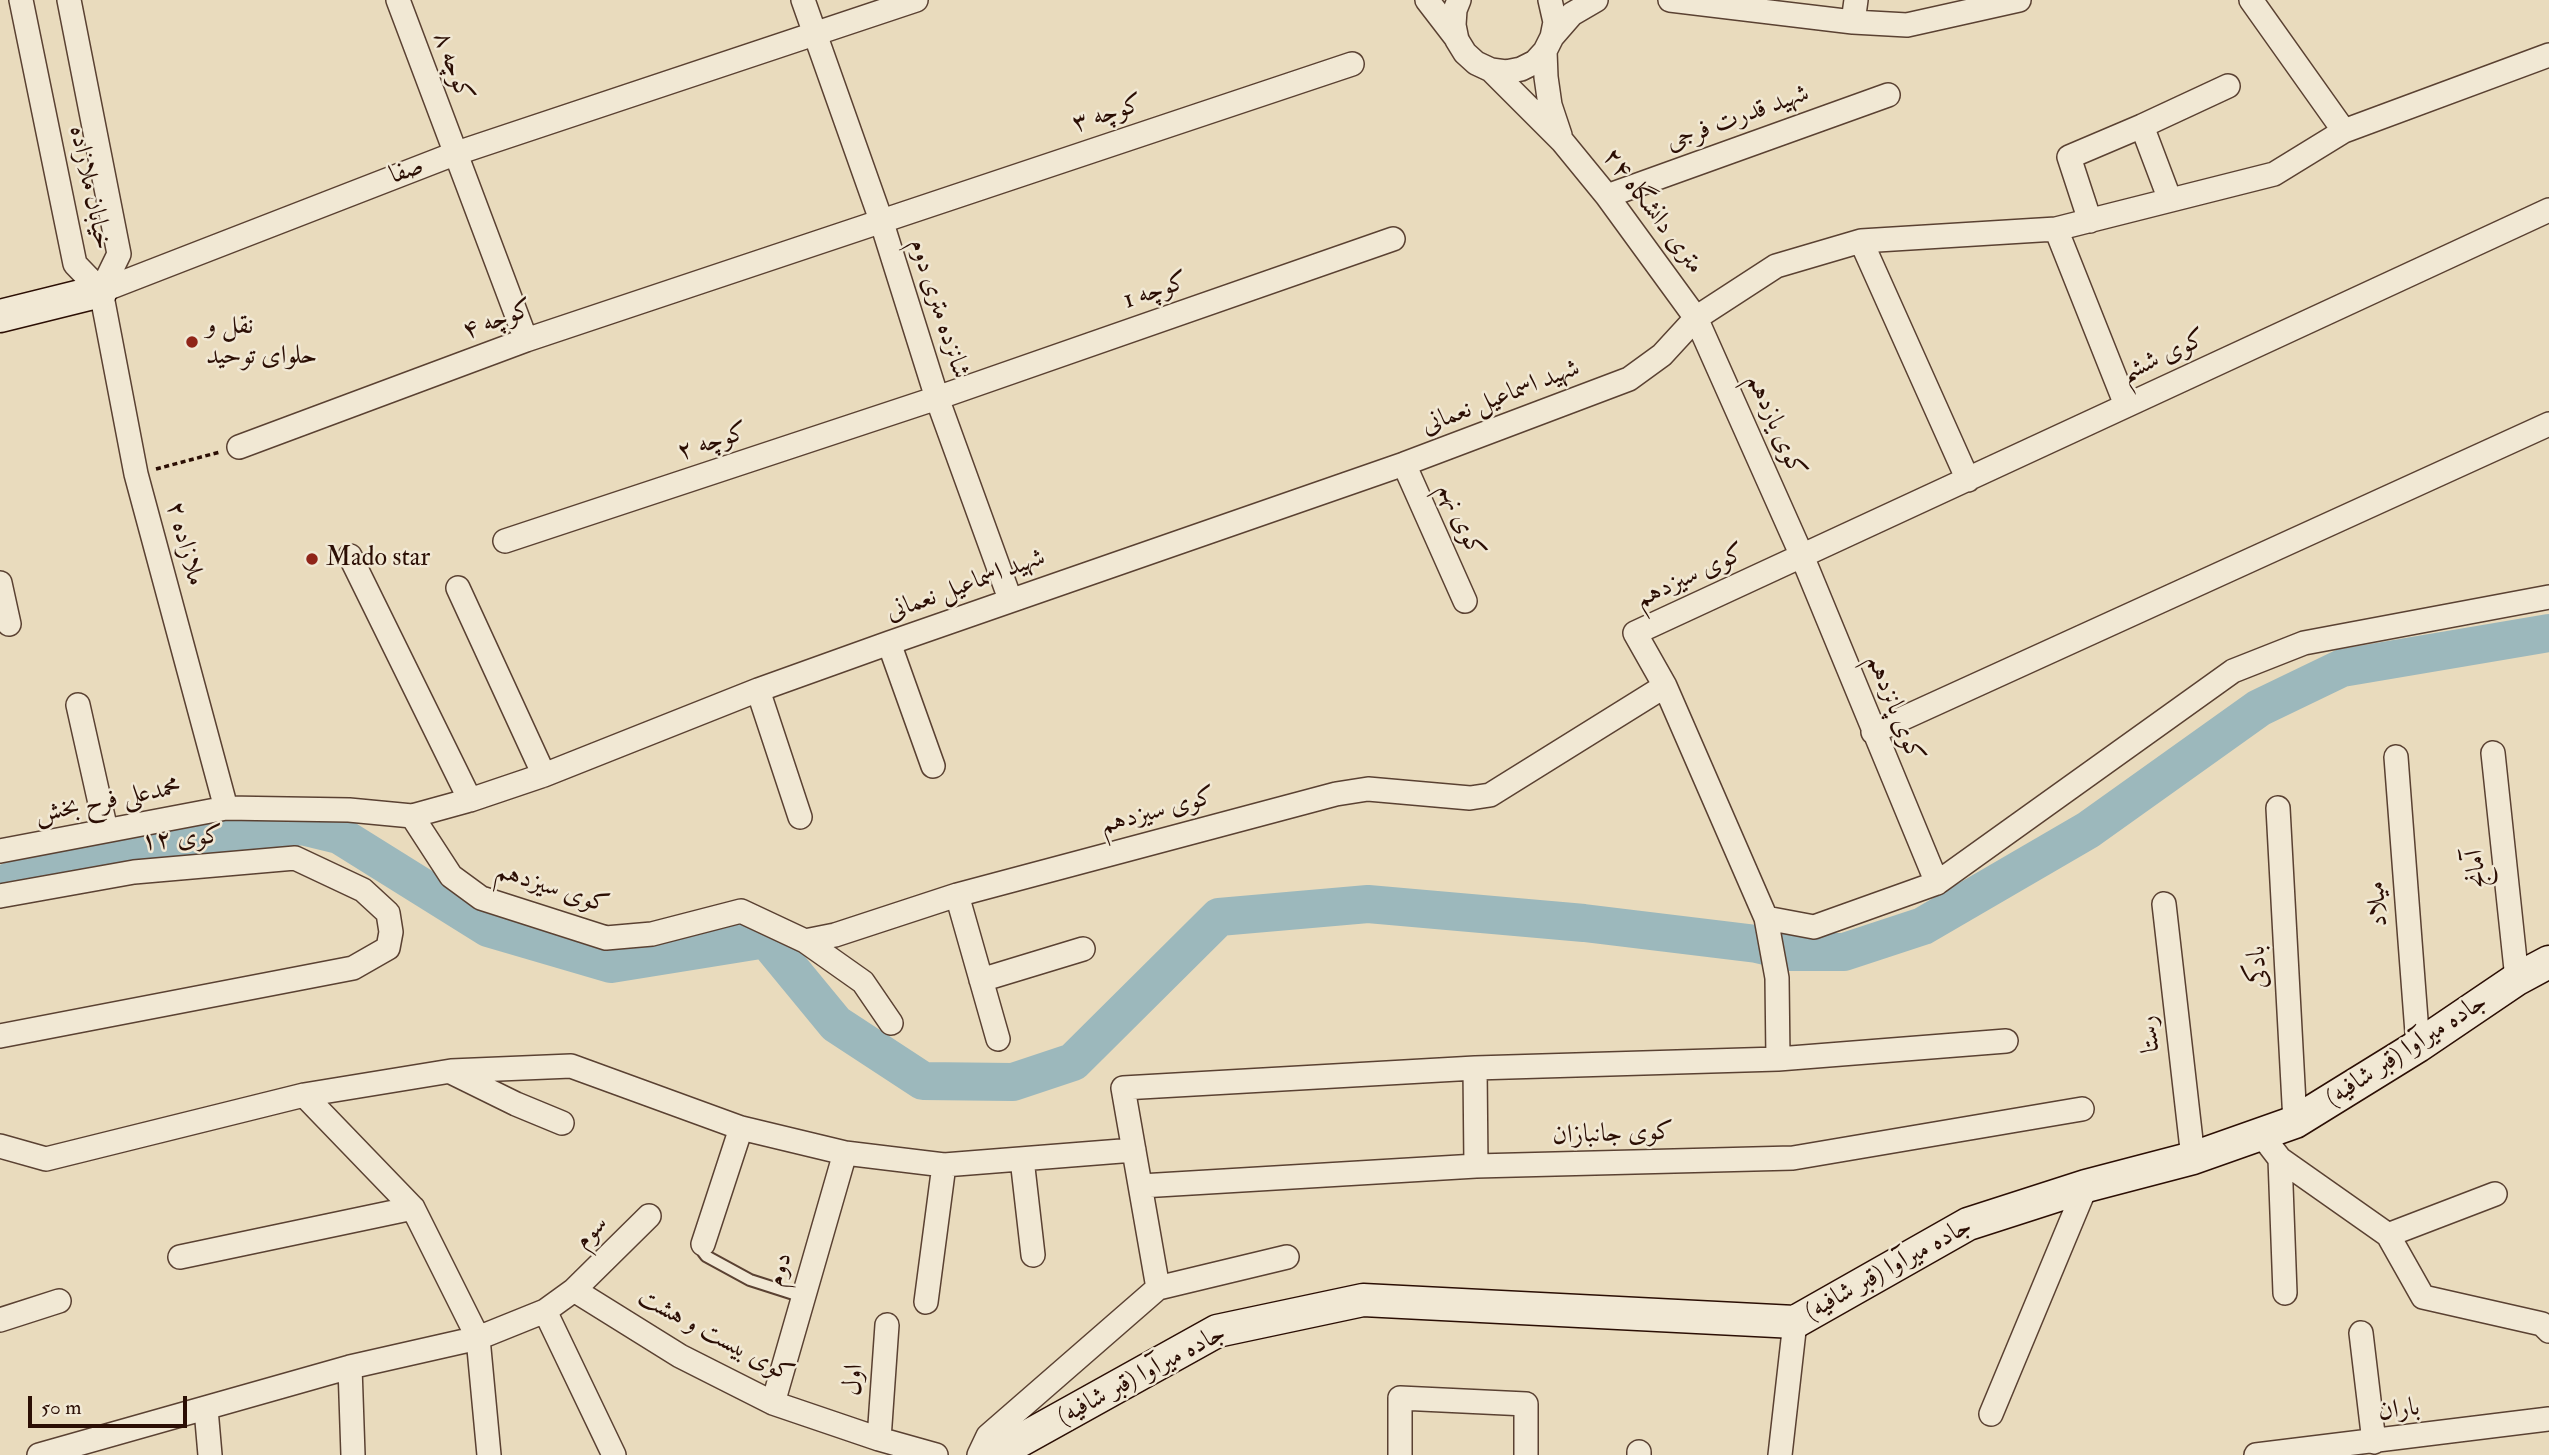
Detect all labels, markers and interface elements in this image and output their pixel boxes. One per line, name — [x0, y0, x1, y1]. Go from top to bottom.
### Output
street label: کوچه ۸ — [425, 28, 479, 106]
street label: شهید قدرت فرجی — [1662, 79, 1814, 159]
street label: کوچه ۳ — [1069, 89, 1147, 141]
street label: خیابان ملازاده — [61, 123, 117, 253]
street label: ۲۴ متری دانشگاه — [1595, 143, 1709, 281]
street label: صفا — [386, 151, 428, 193]
street label: شانزده متری دوم — [901, 235, 975, 383]
street label: کوچه 1 — [1119, 266, 1193, 318]
street label: کوچه ۴ — [459, 294, 537, 348]
place label: نقل و حلوای توحید — [206, 311, 317, 372]
street label: کوی ششم — [2116, 324, 2212, 390]
marker: نقل و حلوای توحید — [184, 334, 200, 350]
street label: شهید اسماعیل نعمانی — [1417, 353, 1585, 443]
street label: کوی یازدهم — [1738, 370, 1812, 482]
street label: کوچه ۲ — [674, 417, 752, 469]
street label: کوی نهم — [1430, 479, 1490, 563]
street label: ملازاده ۲ — [158, 498, 210, 590]
street label: کوی سیزدهم — [1631, 538, 1751, 616]
place label: Mado star — [326, 543, 430, 575]
street label: شهید اسماعیل نعمانی — [882, 543, 1050, 629]
marker: Mado star — [304, 551, 320, 567]
street label: کوی پانزدهم — [1858, 651, 1930, 767]
street label: محمدعلی فرح بخش — [32, 773, 184, 831]
street label: کوی سیزدهم — [1097, 782, 1219, 842]
street label: کوی ۱۲ — [140, 821, 224, 859]
street label: آمانج — [2460, 848, 2496, 890]
street label: کوی سیزدهم — [491, 856, 613, 922]
street label: میلاد — [2362, 880, 2396, 928]
street label: بادکی — [2242, 945, 2276, 989]
street label: جاده میرآوا (قبر شافیه) — [2320, 987, 2494, 1115]
street label: رستا — [2134, 1014, 2168, 1054]
street label: کوی جانبازان — [1552, 1117, 1674, 1153]
street label: سوم — [568, 1209, 616, 1257]
street label: جاده میرآوا (قبر شافیه) — [1800, 1211, 1978, 1329]
street label: دوم — [761, 1249, 801, 1291]
street label: کوی بیست و هشت — [632, 1283, 798, 1391]
street label: جاده میرآوا (قبر شافیه) — [1052, 1319, 1232, 1433]
street label: اول — [838, 1363, 872, 1397]
scale bar — [32, 1382, 191, 1426]
street label: باران — [2376, 1393, 2422, 1429]
text: 50 m — [41, 1394, 82, 1421]

